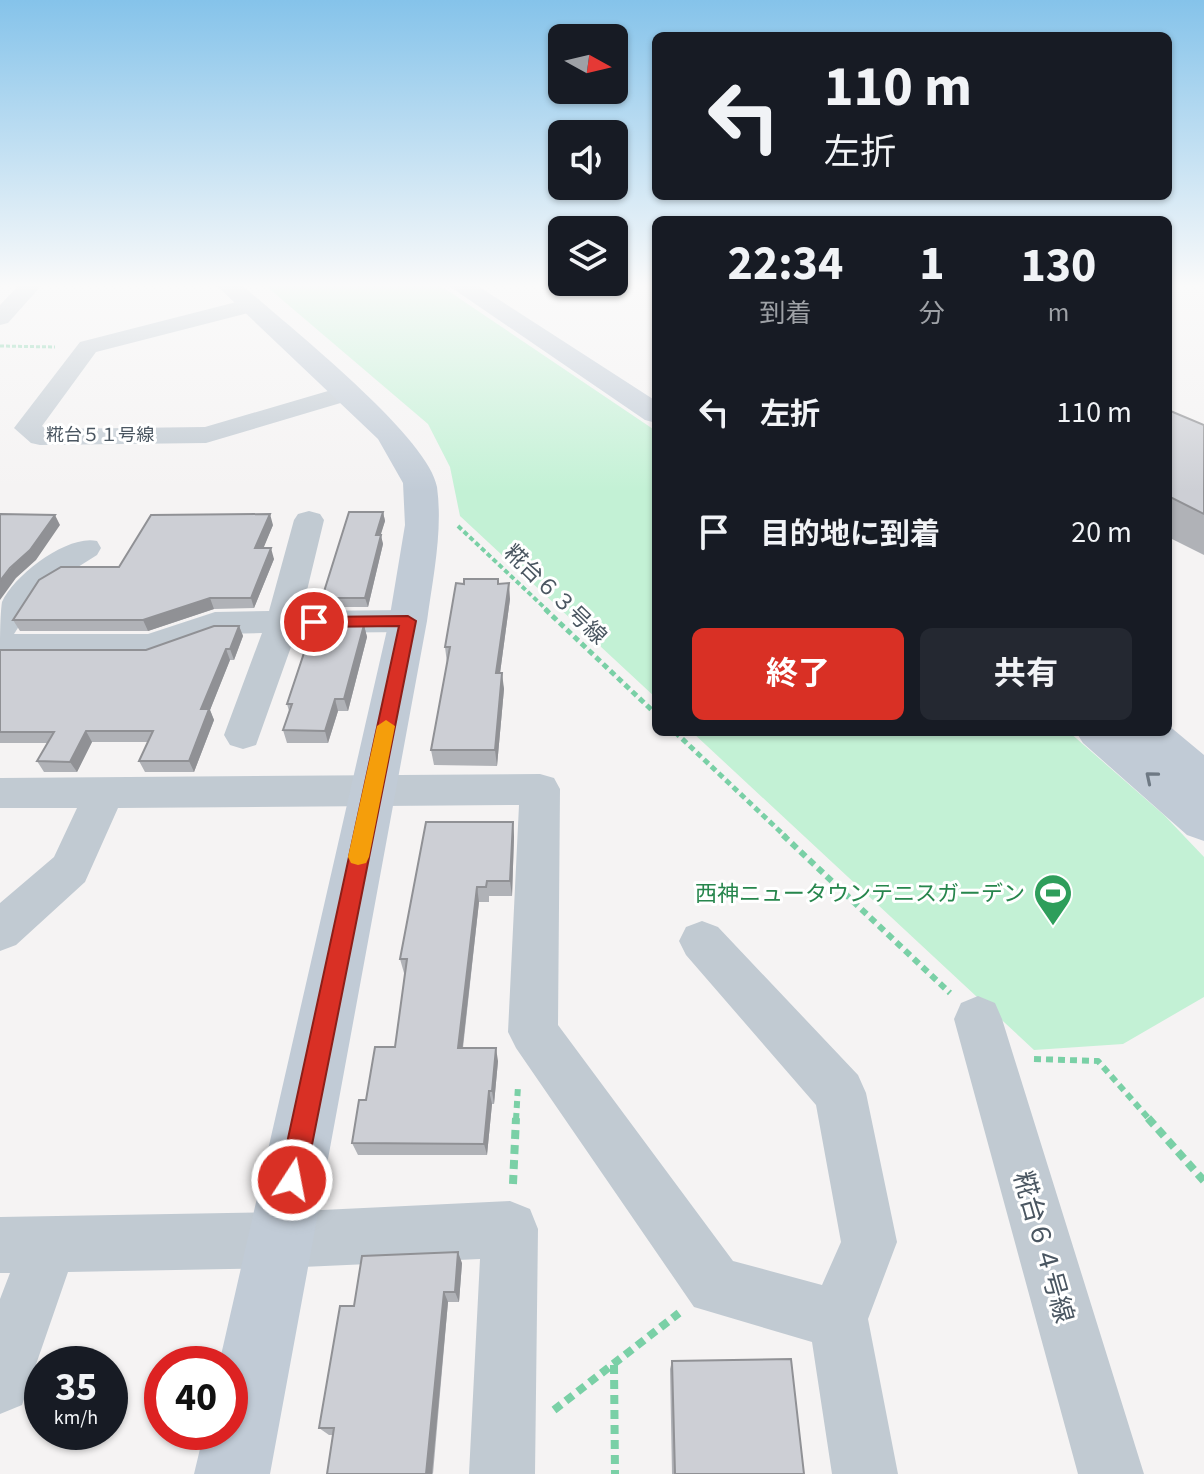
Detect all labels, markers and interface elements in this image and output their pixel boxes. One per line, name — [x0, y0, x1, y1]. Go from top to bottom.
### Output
north arrow — [548, 24, 628, 104]
map controls — [548, 24, 628, 296]
text: 110 m — [824, 48, 972, 127]
icon: left — [692, 64, 796, 168]
button: sound — [548, 120, 628, 200]
text: 左折 — [824, 127, 896, 178]
button: layers — [548, 216, 628, 296]
text: 22:34 — [728, 230, 843, 298]
text: 1 — [919, 230, 945, 298]
text: 130 — [1020, 232, 1096, 300]
text: m — [1048, 294, 1069, 331]
text: 到着 — [759, 295, 811, 332]
text: 分 — [919, 295, 945, 332]
icon: left — [692, 390, 736, 434]
text: 110 m — [1056, 391, 1132, 434]
text: 左折 — [760, 393, 820, 436]
street label: 糀台５１号線 — [46, 423, 154, 448]
icon: arrive — [692, 510, 736, 554]
text: 20 m — [1071, 511, 1132, 554]
text: 目的地に到着 — [760, 513, 940, 556]
street label: 糀台６３号線 — [497, 537, 614, 652]
pin — [280, 588, 348, 656]
icon: arrive — [292, 600, 336, 644]
button: 終了 — [692, 628, 904, 720]
button: 共有 — [920, 628, 1132, 720]
one-way arrow — [1146, 772, 1160, 787]
sports icon: 西神ニュータウンテニスガーデン — [1032, 872, 1074, 927]
place label: 西神ニュータウンテニスガーデン — [695, 878, 1025, 910]
position arrow — [250, 1138, 334, 1222]
street label: 糀台６４号線 — [1004, 1167, 1083, 1327]
speed limit sign: 40 — [144, 1346, 248, 1450]
text: 35 — [55, 1359, 97, 1416]
text: km/h — [54, 1404, 98, 1432]

